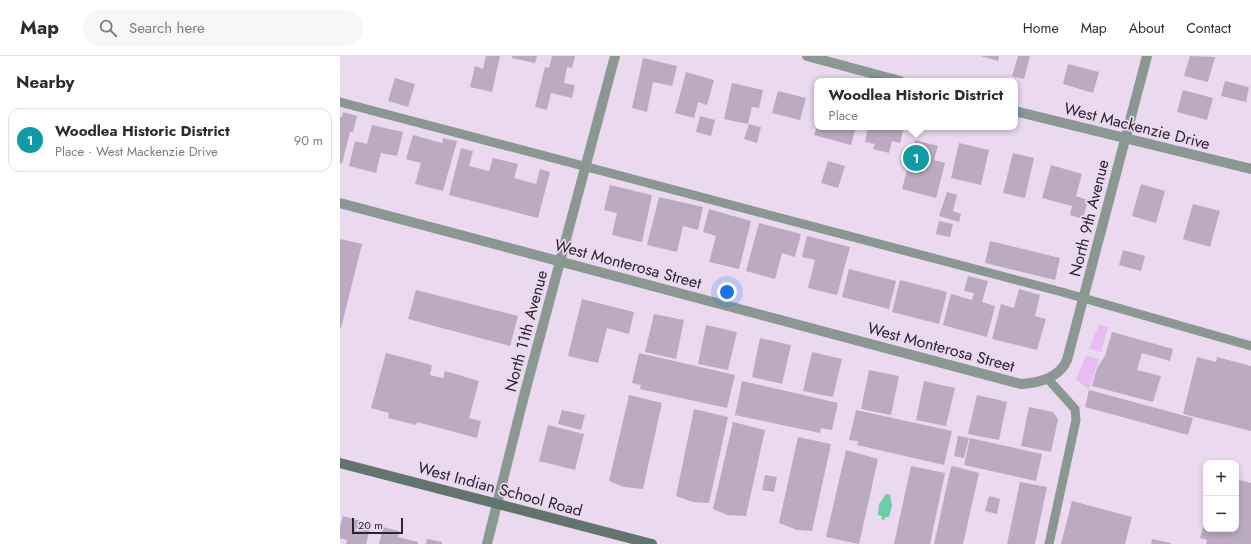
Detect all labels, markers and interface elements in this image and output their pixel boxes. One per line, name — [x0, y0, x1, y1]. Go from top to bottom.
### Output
search box — [83, 10, 363, 46]
text: Map — [20, 14, 59, 41]
icon: search — [97, 17, 119, 39]
text: Search here — [129, 17, 205, 39]
text: Home — [1023, 18, 1059, 38]
text: Map — [1081, 18, 1107, 38]
text: About — [1129, 18, 1164, 38]
text: Contact — [1186, 18, 1231, 38]
text: Nearby — [16, 70, 74, 94]
popup — [814, 78, 1018, 130]
text: Woodlea Historic District — [829, 84, 1003, 106]
street label: West Mackenzie Drive — [1062, 97, 1212, 155]
text: Place — [829, 106, 858, 125]
text: Woodlea Historic District — [55, 120, 230, 142]
text: 1 — [27, 131, 33, 150]
text: 90 m — [294, 131, 323, 150]
text: Place · West Mackenzie Drive — [55, 142, 218, 161]
pin: 1 — [903, 143, 929, 173]
street label: North 9th Avenue — [1063, 157, 1115, 279]
street label: West Monterosa Street — [552, 233, 704, 295]
street label: North 11th Avenue — [499, 268, 553, 394]
your location — [717, 282, 737, 302]
street label: West Monterosa Street — [865, 316, 1017, 378]
street label: West Indian School Road — [415, 456, 585, 522]
map controls — [1203, 460, 1239, 532]
button: + — [1203, 460, 1239, 496]
button: − — [1203, 496, 1239, 532]
scale bar — [352, 516, 403, 535]
text: 20 m — [358, 517, 383, 533]

